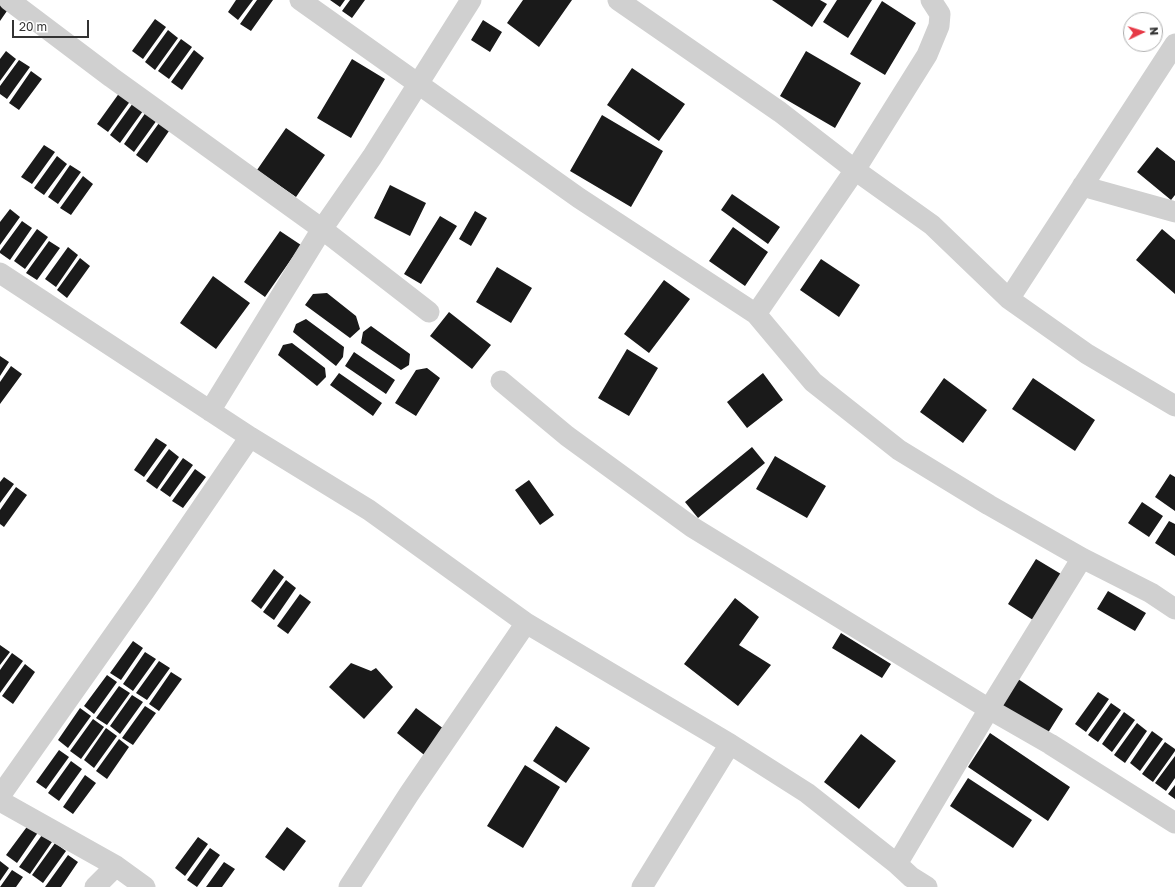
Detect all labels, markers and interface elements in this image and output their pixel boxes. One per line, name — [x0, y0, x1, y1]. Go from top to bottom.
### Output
scale bar — [14, 12, 91, 38]
north arrow — [1123, 12, 1163, 52]
text: 20 m — [19, 19, 47, 34]
text: N — [1148, 27, 1161, 36]

